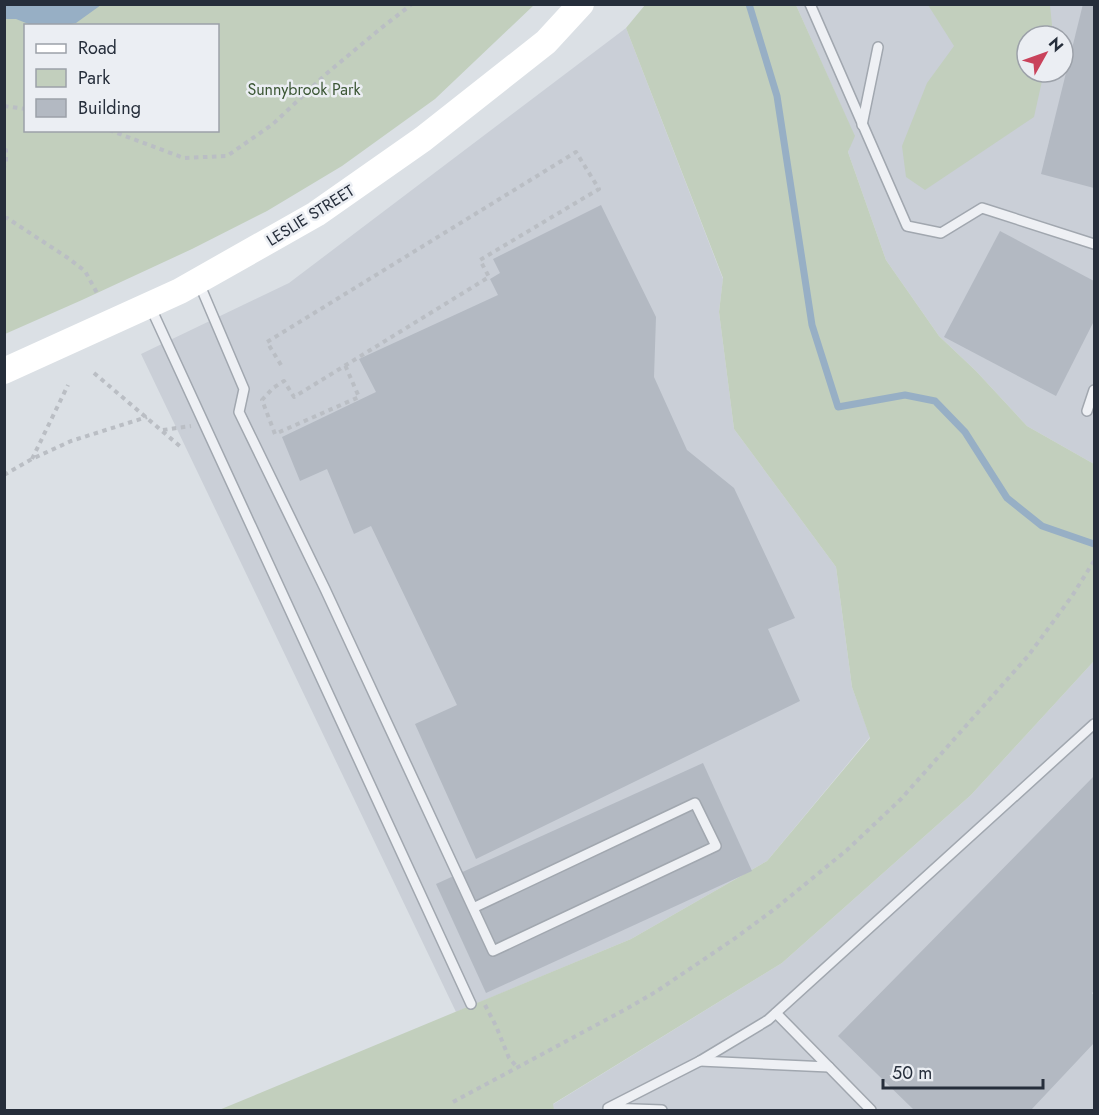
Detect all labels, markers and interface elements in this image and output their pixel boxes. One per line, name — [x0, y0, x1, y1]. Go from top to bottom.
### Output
legend — [24, 24, 219, 132]
north arrow — [1015, 24, 1075, 84]
text: N — [1043, 32, 1069, 57]
text: Road — [78, 35, 117, 61]
text: Park — [78, 65, 110, 91]
park label: Sunnybrook Park — [247, 78, 362, 101]
text: Building — [78, 95, 141, 121]
street label: LESLIE STREET — [262, 179, 359, 252]
scale bar — [883, 1052, 1044, 1090]
text: 50 m — [892, 1060, 932, 1086]

